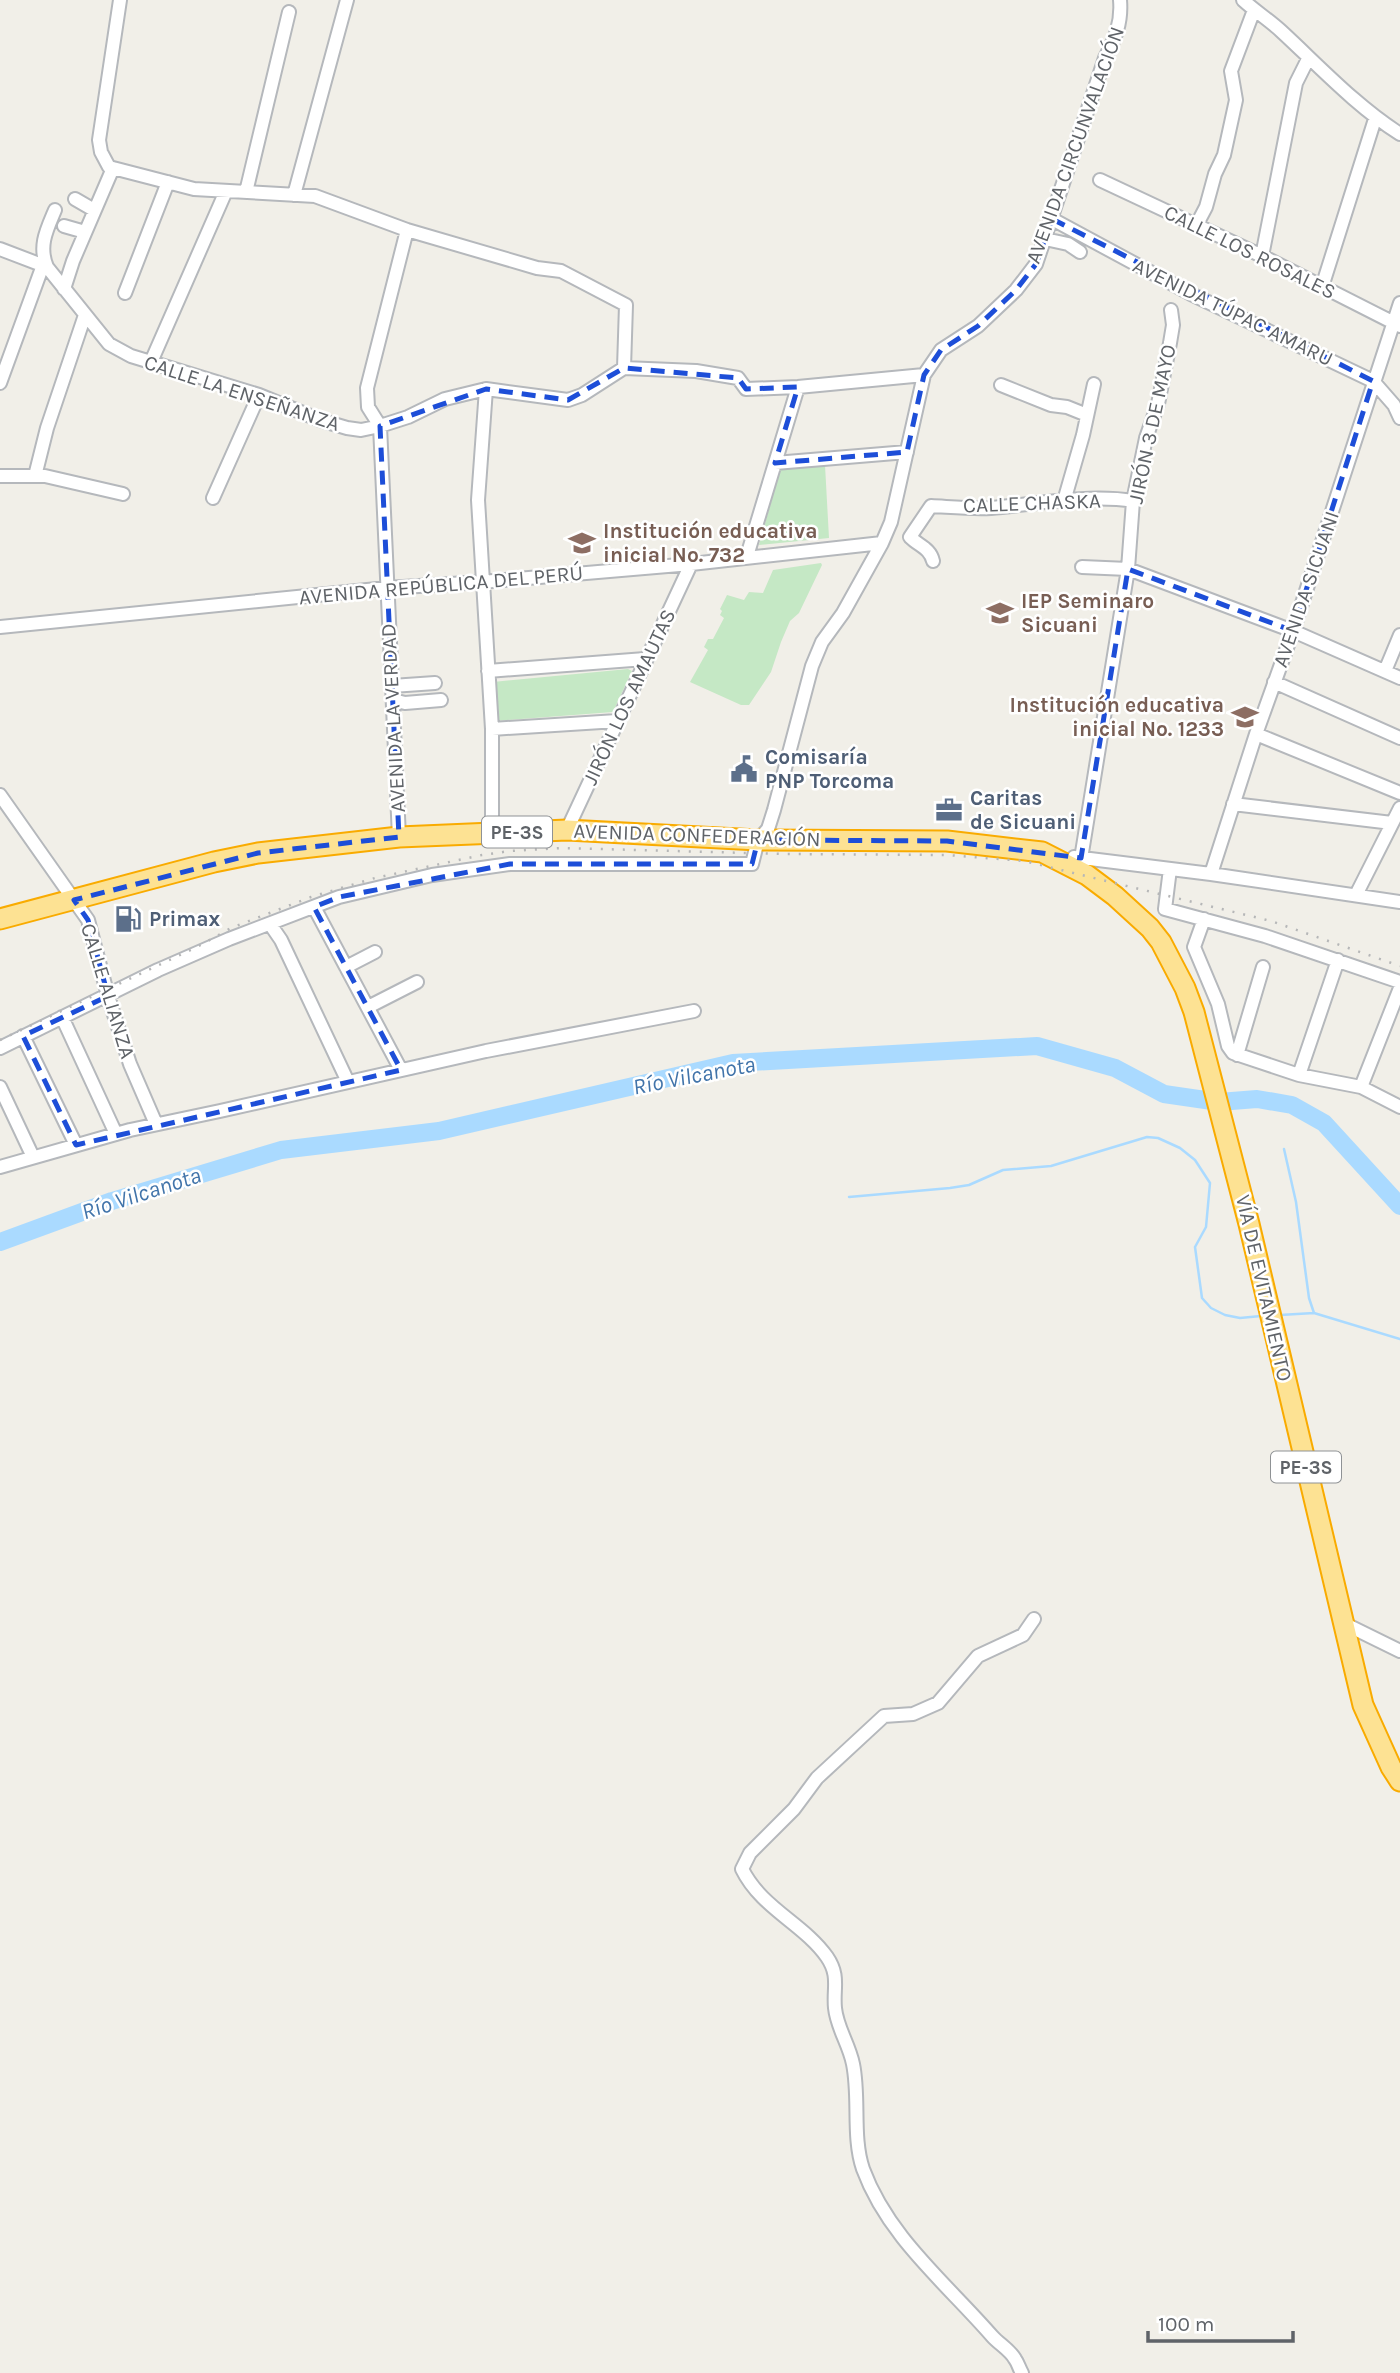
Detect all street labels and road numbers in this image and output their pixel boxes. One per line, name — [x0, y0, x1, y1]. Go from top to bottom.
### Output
street label: AVENIDA CIRCUNVALACIÓN — [1021, 23, 1129, 267]
street label: CALLE LOS ROSALES — [1160, 200, 1340, 304]
street label: AVENIDA TÚPAC AMARU — [1129, 253, 1337, 371]
street label: JIRÓN 3 DE MAYO — [1123, 342, 1181, 506]
street label: CALLE LA ENSEÑANZA — [141, 350, 343, 436]
street label: CALLE CHASKA — [963, 489, 1101, 517]
street label: AVENIDA SICUANI — [1268, 508, 1344, 670]
street label: AVENIDA REPÚBLICA DEL PERÚ — [298, 561, 584, 609]
street label: JIRÓN LOS AMAUTAS — [578, 605, 680, 789]
street label: AVENIDA LA VERDAD — [376, 623, 410, 813]
road number: PE-3S — [482, 817, 552, 848]
street label: AVENIDA CONFEDERACIÓN — [573, 819, 821, 851]
street label: CALLE ALIANZA — [76, 921, 140, 1061]
street label: VÍA DE EVITAMIENTO — [1231, 1192, 1297, 1384]
road number: PE-3S — [1271, 1452, 1341, 1483]

